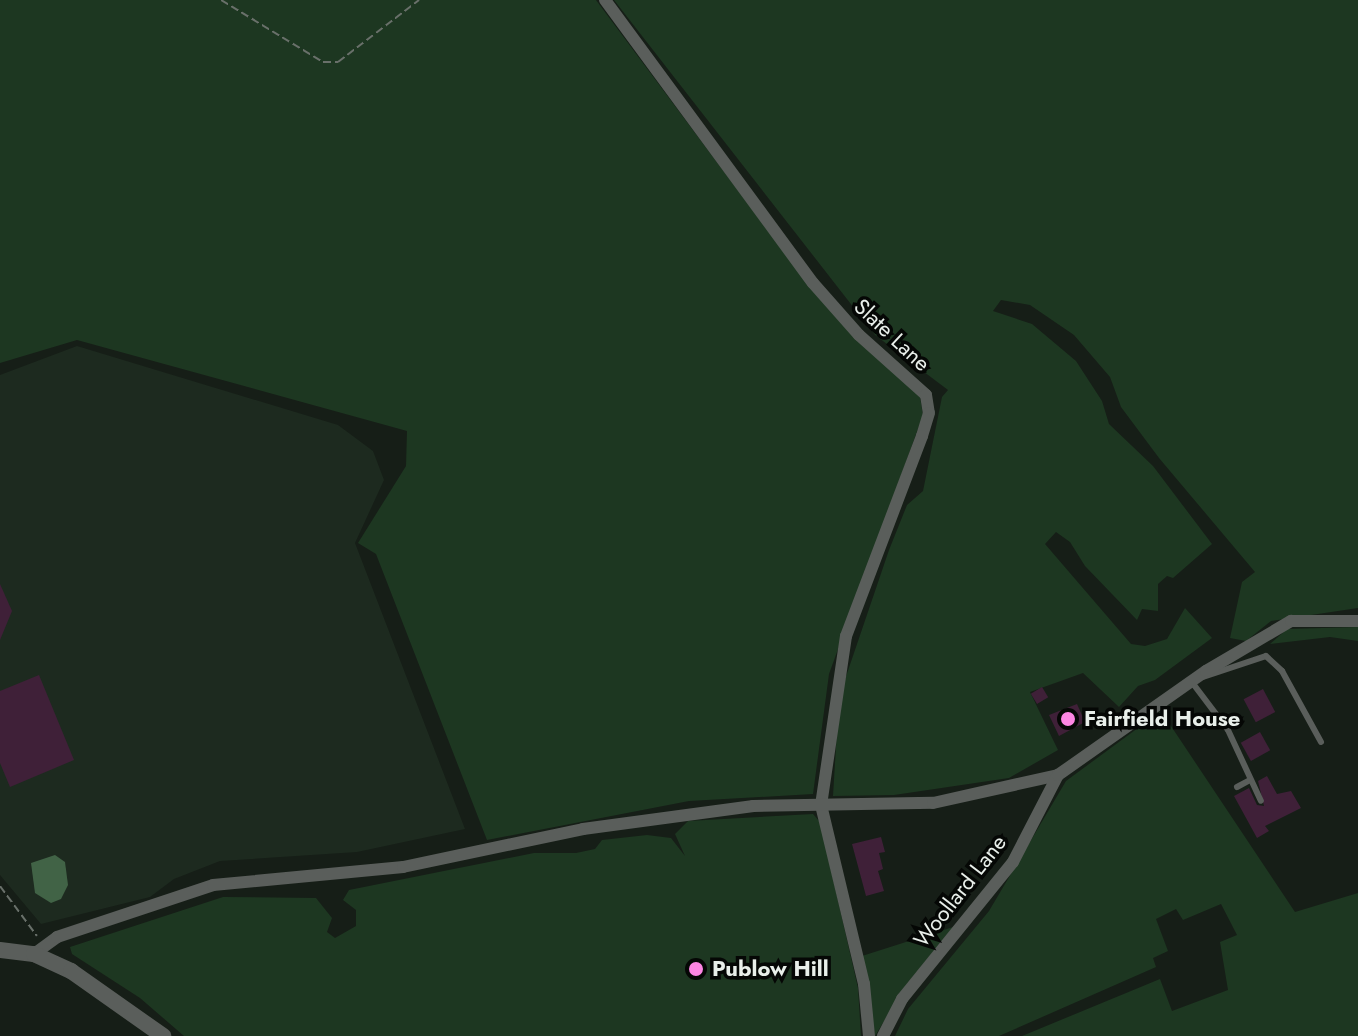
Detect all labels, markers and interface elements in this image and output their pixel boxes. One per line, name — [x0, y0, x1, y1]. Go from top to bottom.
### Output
street label: Slate Lane — [849, 293, 935, 377]
place label: Fairfield House — [1084, 706, 1240, 732]
marker: Fairfield House — [1059, 710, 1077, 728]
street label: Woollard Lane — [908, 830, 1012, 952]
place label: Publow Hill — [712, 956, 829, 982]
marker: Publow Hill — [687, 960, 705, 978]

